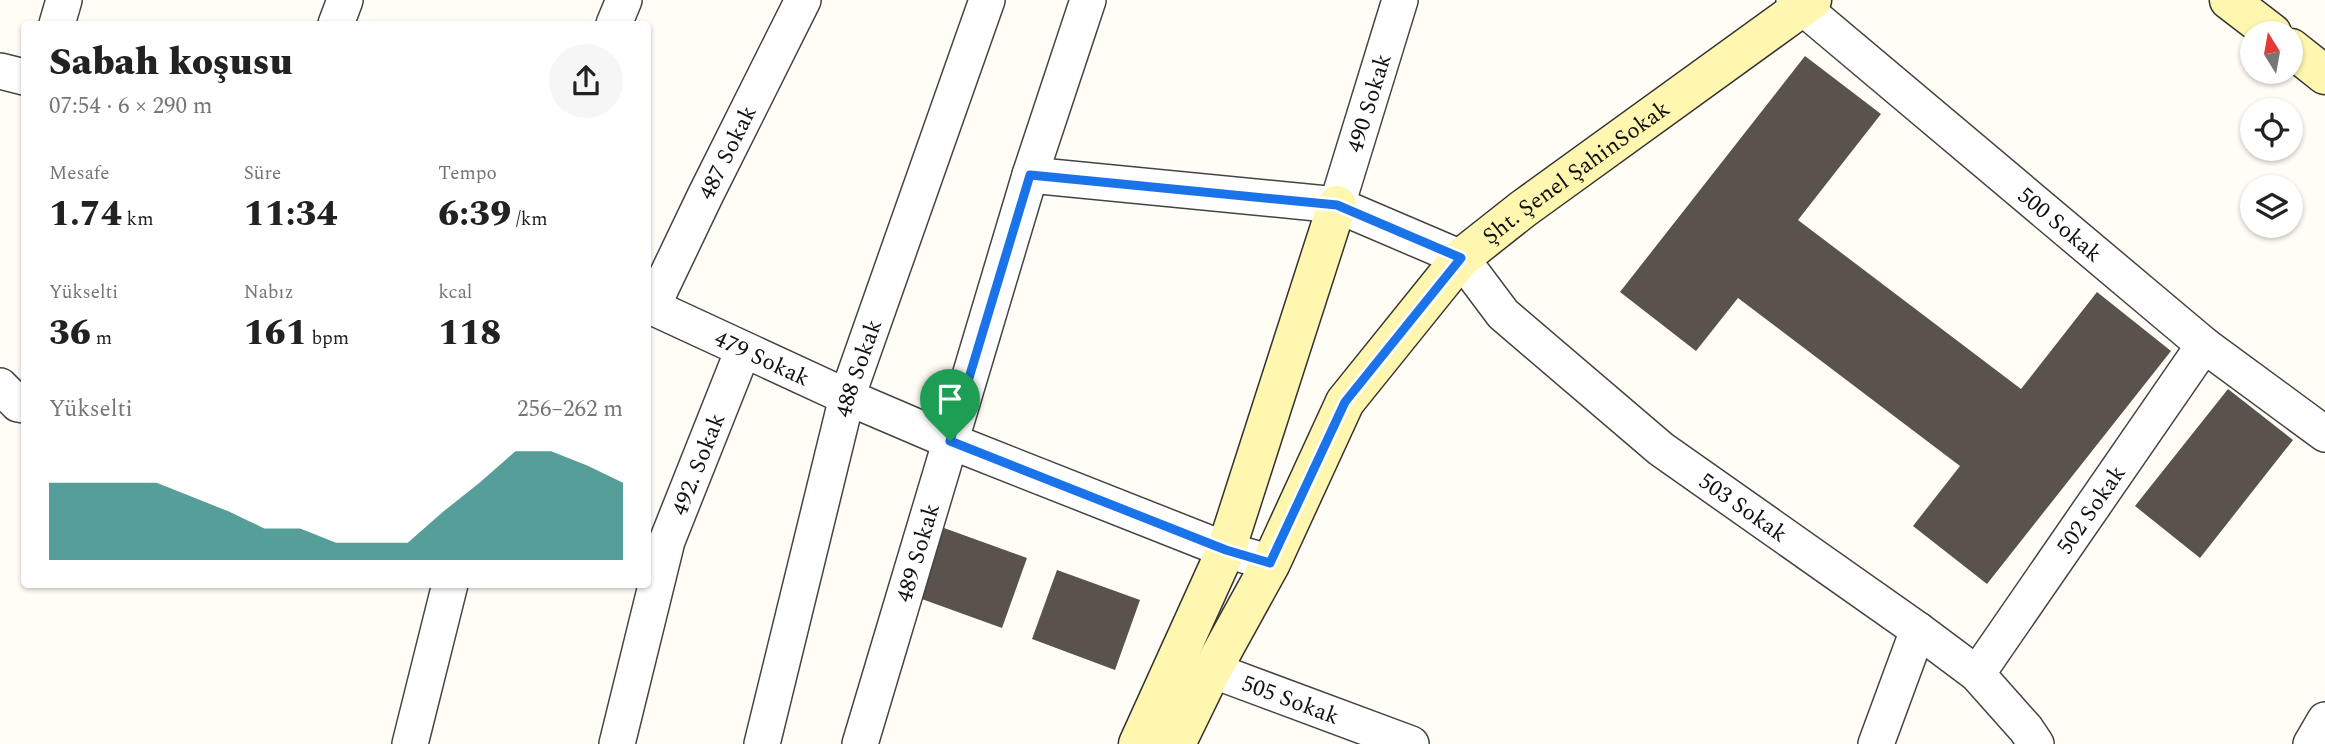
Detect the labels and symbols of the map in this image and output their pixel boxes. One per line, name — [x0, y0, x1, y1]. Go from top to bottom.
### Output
north arrow — [2240, 21, 2303, 84]
street label: 490 Sokak — [1338, 49, 1402, 157]
street label: Şht. Şenel ŞahinSokak — [1475, 92, 1678, 254]
street label: 487 Sokak — [690, 99, 767, 206]
street label: 500 Sokak — [2009, 179, 2110, 271]
street label: 488 Sokak — [827, 315, 892, 421]
street label: 479 Sokak — [708, 322, 815, 397]
pin — [920, 369, 980, 441]
street label: 492. Sokak — [663, 408, 735, 521]
street label: 502 Sokak — [2048, 458, 2135, 562]
street label: 503 Sokak — [1691, 465, 1794, 552]
street label: 489 Sokak — [887, 499, 950, 607]
street label: 505 Sokak — [1236, 667, 1344, 735]

